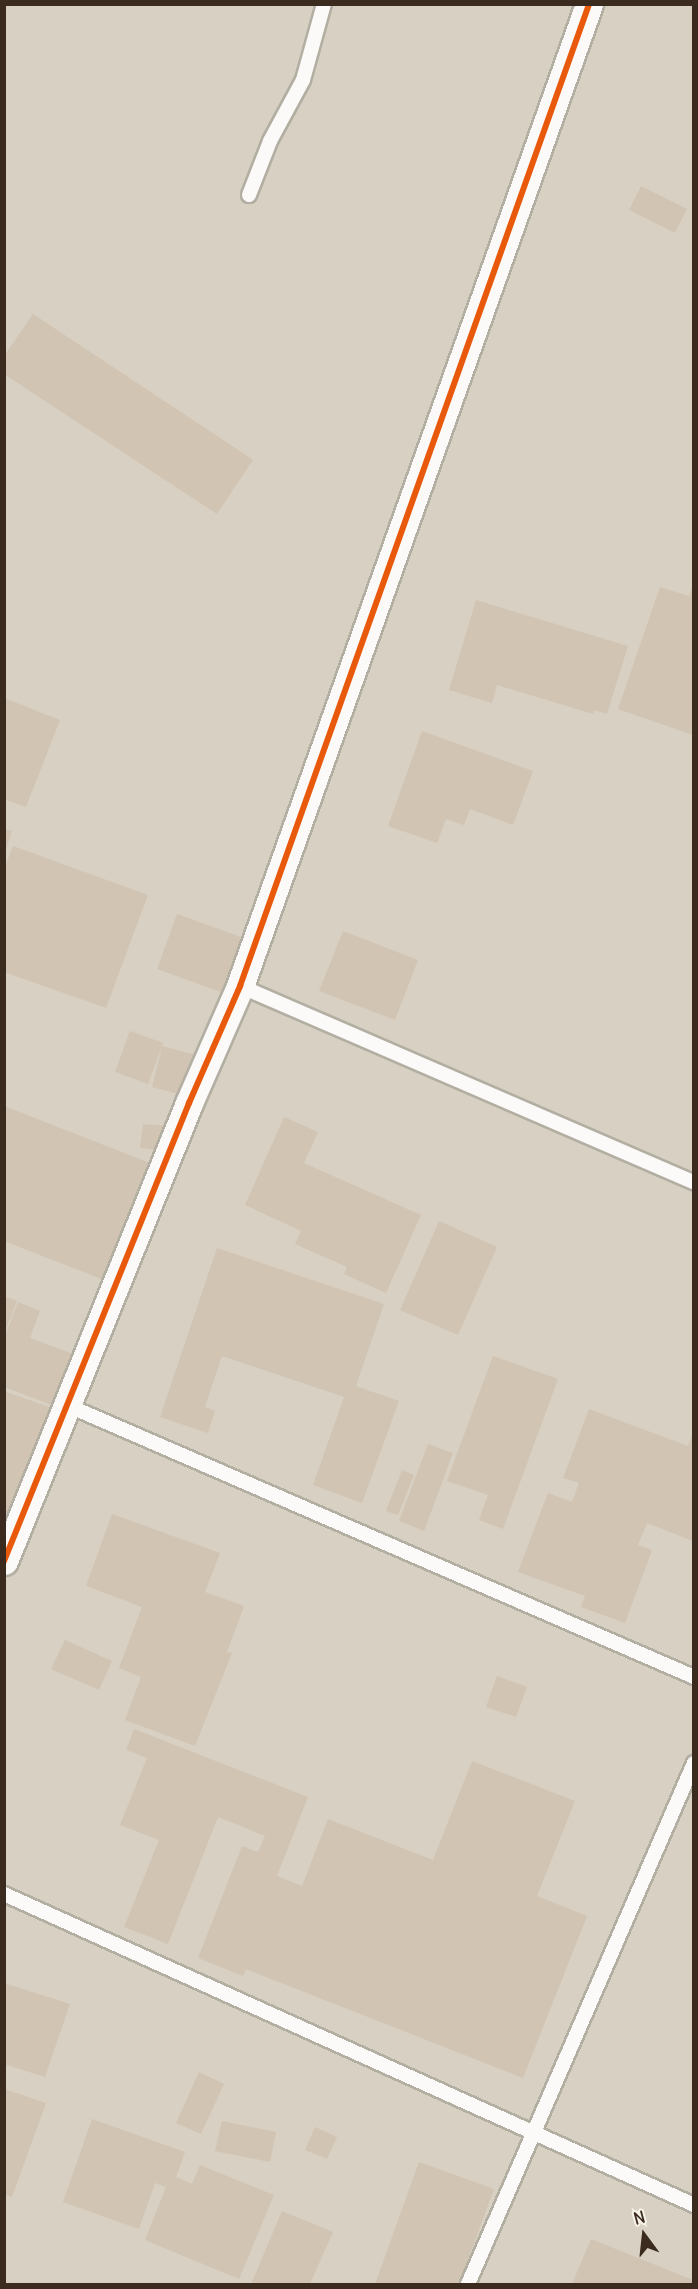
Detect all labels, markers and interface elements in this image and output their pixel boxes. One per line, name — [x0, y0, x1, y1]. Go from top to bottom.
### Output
north arrow — [614, 2205, 674, 2265]
text: N — [631, 2207, 647, 2229]

